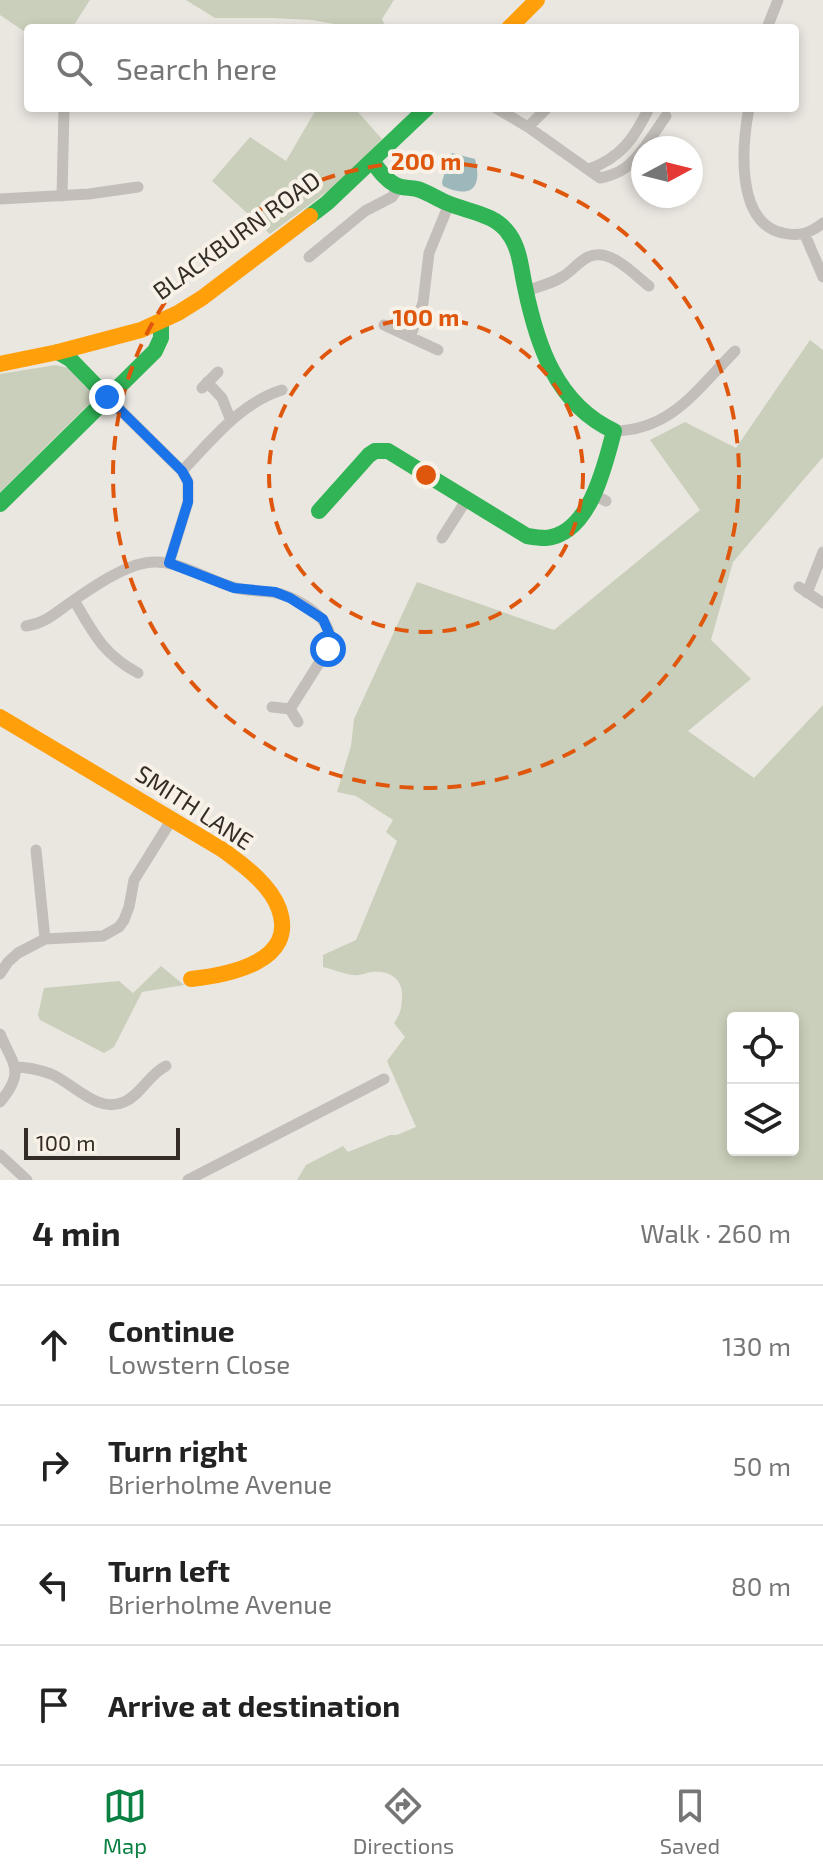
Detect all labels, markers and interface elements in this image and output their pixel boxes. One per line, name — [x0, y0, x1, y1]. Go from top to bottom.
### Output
search box — [24, 24, 799, 112]
icon: search — [52, 46, 96, 90]
text: Search here — [116, 50, 277, 86]
north arrow — [631, 136, 703, 208]
text: 200 m — [391, 146, 461, 175]
street label: BLACKBURN ROAD — [147, 164, 325, 305]
text: 100 m — [393, 302, 459, 331]
route end — [89, 379, 125, 415]
centre of rings — [412, 461, 440, 489]
route start — [310, 631, 346, 667]
street label: SMITH LANE — [131, 758, 259, 855]
map controls — [727, 1012, 799, 1156]
button: locate — [727, 1012, 799, 1084]
button: layers — [727, 1084, 799, 1156]
scale bar — [24, 1124, 180, 1160]
text: 100 m — [36, 1129, 95, 1155]
text: 4 min — [32, 1212, 121, 1253]
text: Walk · 260 m — [640, 1217, 791, 1248]
text: Continue — [108, 1312, 235, 1348]
icon: ahead — [32, 1323, 76, 1367]
text: 130 m — [722, 1330, 791, 1361]
text: Lowstern Close — [108, 1348, 290, 1379]
text: Turn right — [108, 1432, 248, 1468]
icon: right — [32, 1443, 76, 1487]
text: 50 m — [733, 1450, 791, 1481]
text: Brierholme Avenue — [108, 1468, 332, 1499]
text: Turn left — [108, 1552, 230, 1588]
icon: left — [32, 1563, 76, 1607]
text: 80 m — [731, 1570, 791, 1601]
text: Brierholme Avenue — [108, 1588, 332, 1619]
icon: arrive — [32, 1683, 76, 1727]
text: Arrive at destination — [108, 1687, 400, 1723]
tab: Map — [103, 1784, 147, 1858]
tab: Directions — [353, 1784, 454, 1858]
tab: Saved — [660, 1784, 720, 1858]

